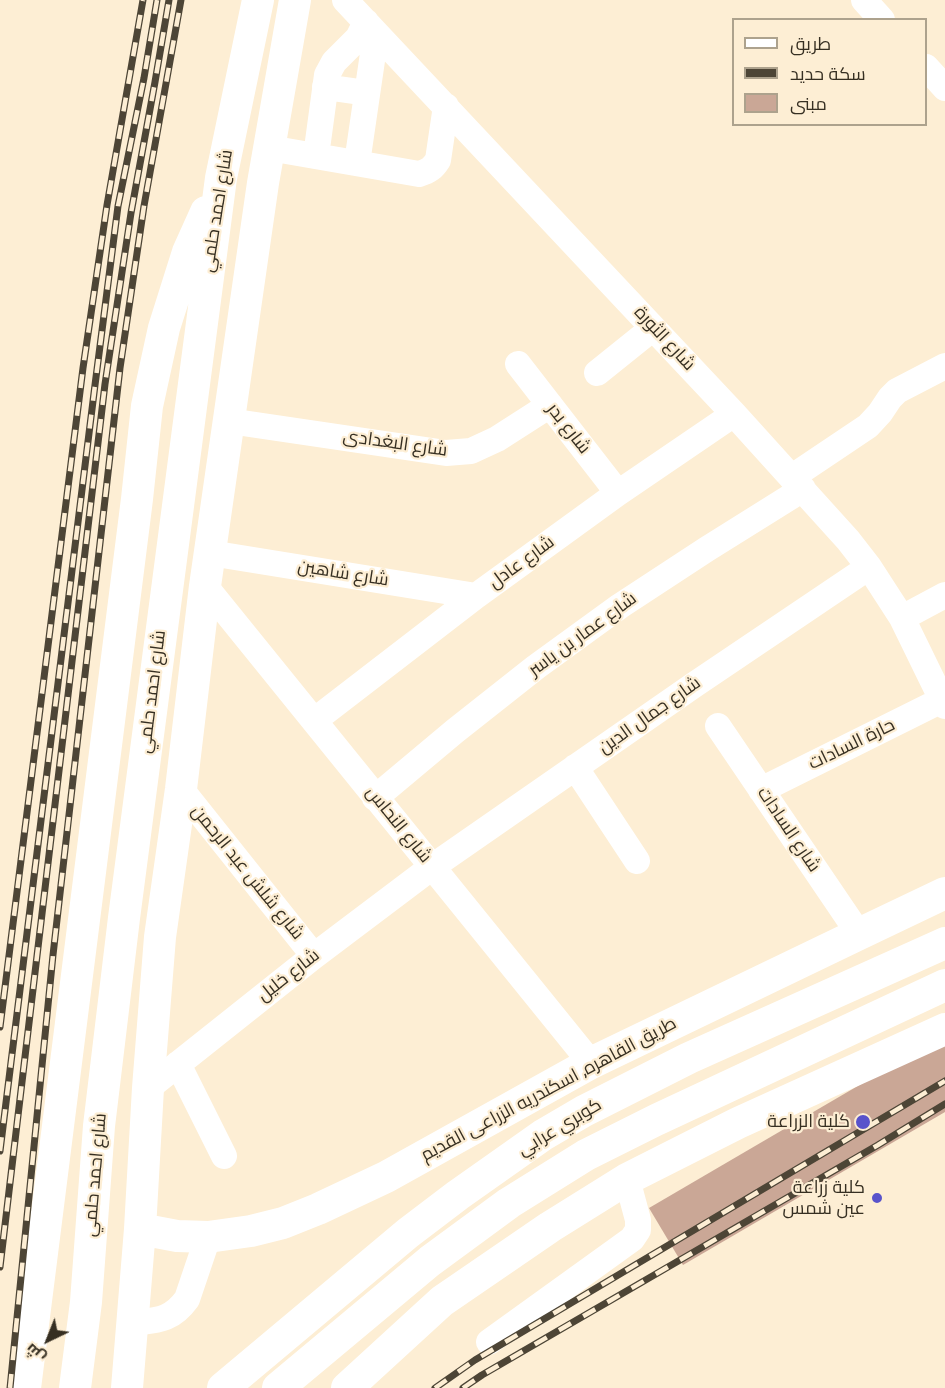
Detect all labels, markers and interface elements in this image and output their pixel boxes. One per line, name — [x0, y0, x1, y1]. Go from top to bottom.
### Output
legend — [732, 18, 927, 126]
text: طريق — [790, 33, 831, 54]
text: سكة حديد — [790, 63, 866, 84]
text: مبنى — [790, 93, 827, 114]
street label: شارع احمد حلمي — [198, 148, 238, 274]
street label: شارع الثورة — [629, 302, 699, 376]
street label: شارع بدر — [541, 399, 595, 459]
street label: شارع البغدادى — [341, 426, 449, 462]
street label: شارع عادل — [485, 532, 559, 594]
street label: شارع شاهين — [296, 556, 390, 592]
street label: شارع عمار بن ياسر — [525, 588, 641, 682]
street label: شارع احمد حلمي — [135, 629, 171, 755]
street label: شارع جمال الدين — [595, 673, 705, 759]
street label: حارة السادات — [805, 715, 899, 775]
street label: شارع النحاس — [361, 782, 435, 868]
street label: شارع السادات — [752, 783, 824, 877]
street label: شارع شلش عبد الرحمن — [186, 801, 308, 945]
street label: شارع خليل — [254, 945, 324, 1007]
street label: طريق القاهره, اسكندريه الزراعى القديم — [418, 1013, 680, 1167]
street label: كوبري عرابي — [514, 1095, 606, 1161]
place label: كلية الزراعة — [767, 1111, 850, 1133]
street label: شارع احمد حلمي — [80, 1112, 112, 1238]
marker: كلية الزراعة — [854, 1113, 872, 1131]
place label: كلية زراعة عين شمس — [783, 1177, 865, 1220]
marker: كلية زراعة عين شمس — [870, 1191, 884, 1205]
north arrow — [18, 1310, 78, 1370]
text: ش — [21, 1340, 49, 1367]

